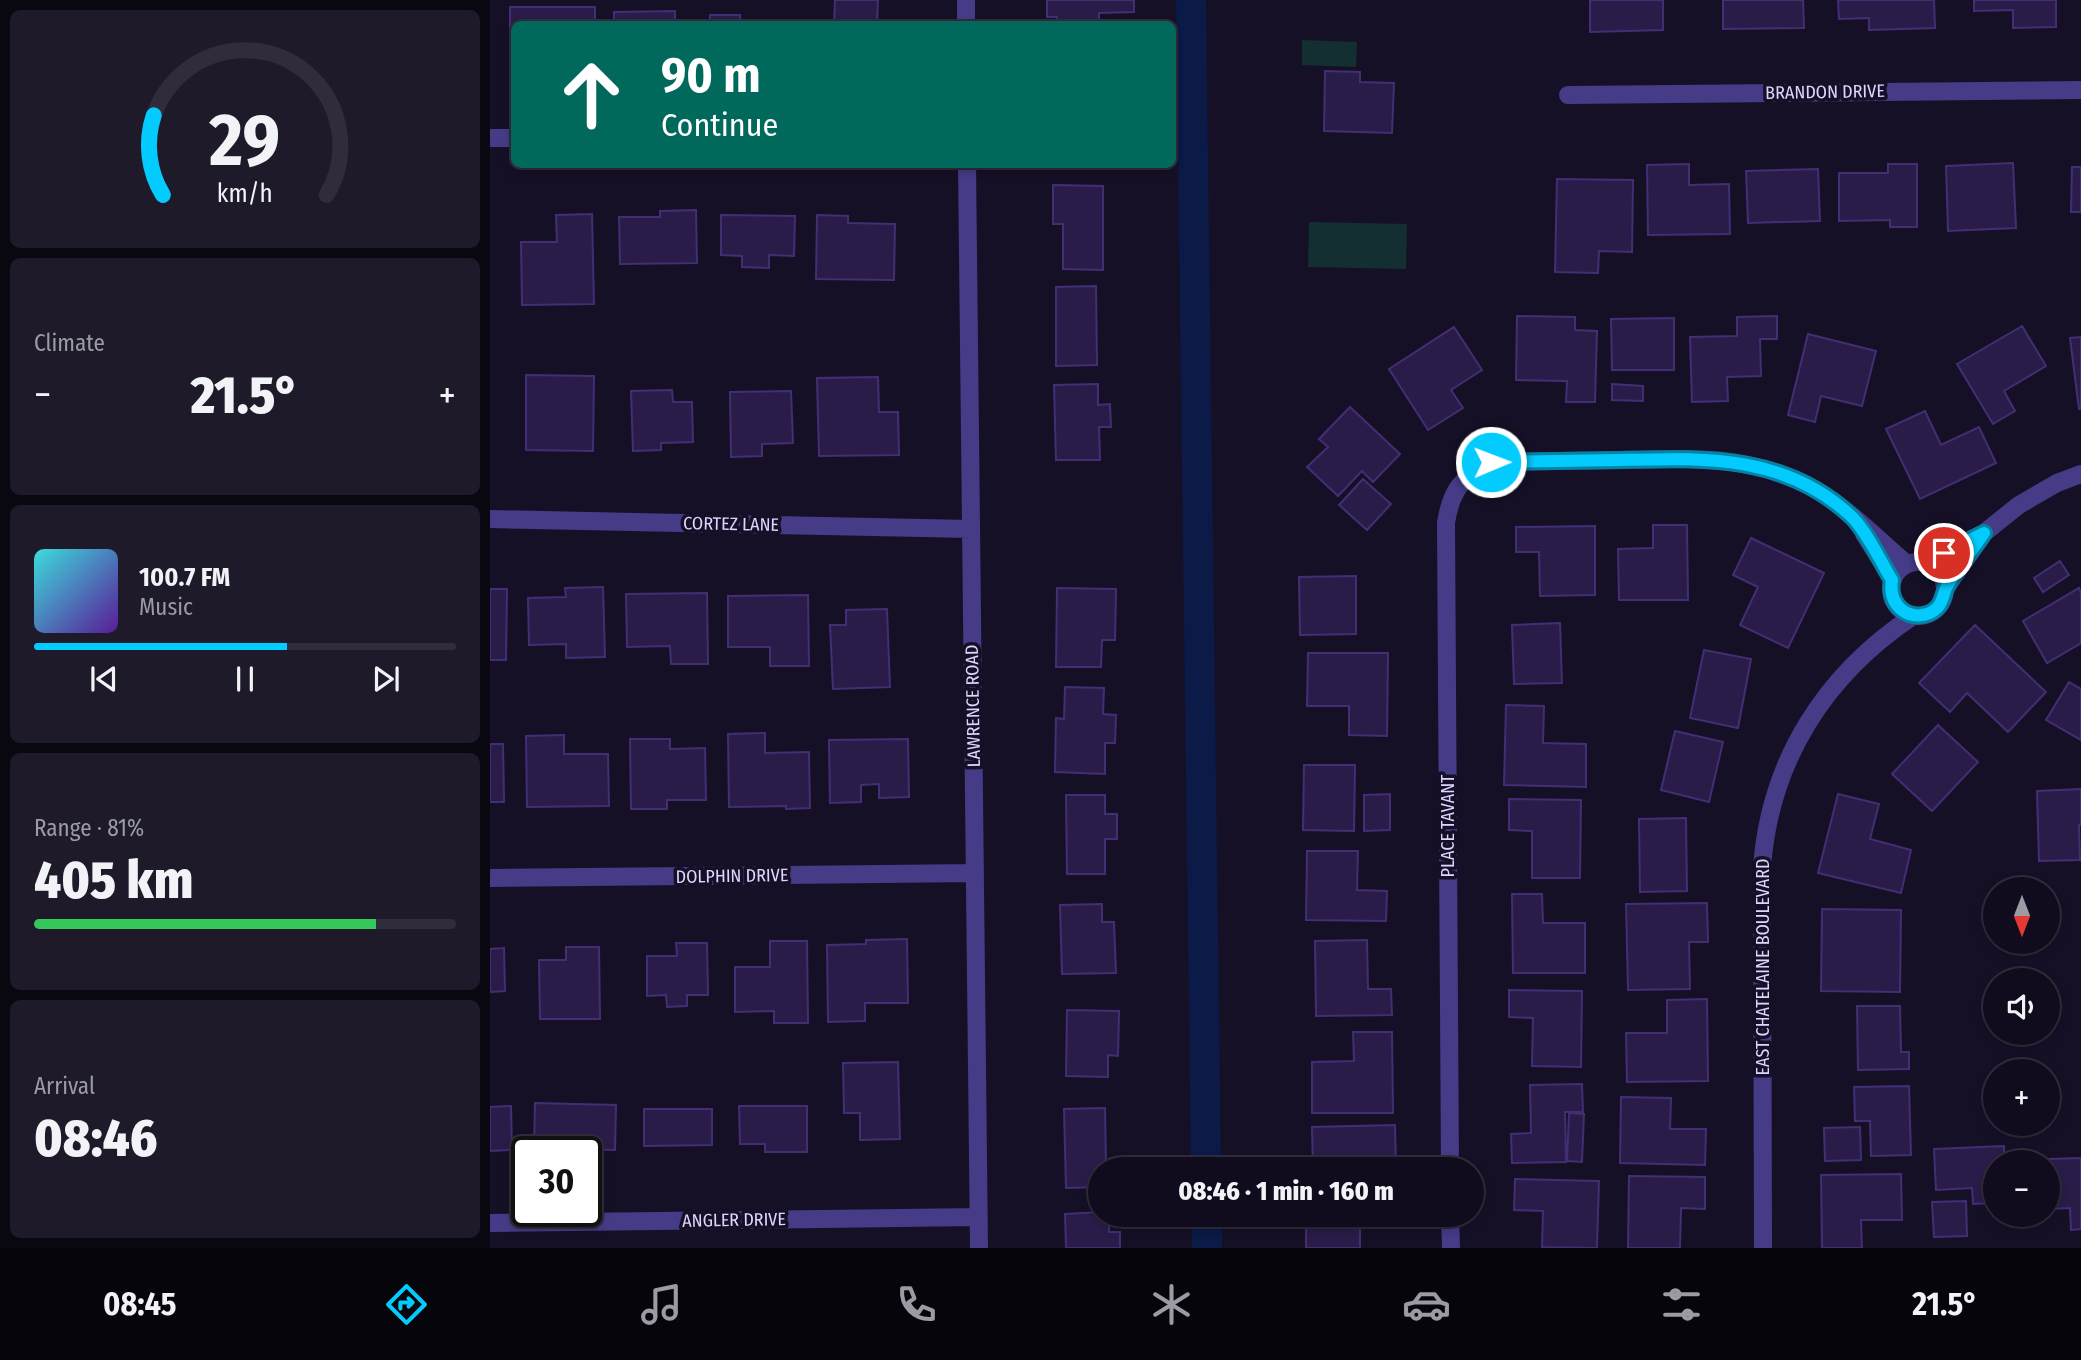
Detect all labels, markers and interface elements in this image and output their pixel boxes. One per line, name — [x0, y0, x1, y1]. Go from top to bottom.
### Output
text: 90 m — [661, 46, 761, 105]
icon: ahead — [546, 49, 637, 140]
street label: BRANDON DRIVE — [1765, 80, 1885, 104]
text: 29 — [209, 97, 280, 184]
text: Continue — [661, 106, 778, 144]
text: km/h — [217, 179, 273, 209]
text: Climate — [34, 329, 105, 357]
text: 21.5° — [191, 364, 299, 427]
text: − — [34, 372, 51, 418]
text: + — [439, 372, 456, 418]
position arrow — [1454, 425, 1528, 499]
street label: CORTEZ LANE — [683, 512, 779, 536]
pin — [1914, 523, 1974, 583]
icon: arrive — [1925, 534, 1963, 572]
text: 100.7 FM — [139, 562, 230, 593]
text: Music — [139, 593, 193, 621]
street label: LAWRENCE ROAD — [961, 645, 985, 767]
icon: previous — [85, 660, 123, 698]
icon: pause — [226, 660, 264, 698]
icon: next — [367, 660, 405, 698]
street label: PLACE TAVANT — [1437, 774, 1459, 877]
text: Range · 81% — [34, 814, 144, 842]
text: 405 km — [34, 849, 193, 912]
street label: EAST CHATELAINE BOULEVARD — [1752, 859, 1774, 1075]
street label: DOLPHIN DRIVE — [676, 864, 788, 888]
north arrow — [1983, 877, 2060, 954]
map controls — [1983, 877, 2060, 1227]
button: sound — [1983, 968, 2060, 1045]
button: + — [1983, 1059, 2060, 1136]
text: Arrival — [34, 1072, 95, 1100]
text: 08:46 — [34, 1107, 157, 1170]
speed limit sign: 30 — [511, 1136, 602, 1227]
button: − — [1983, 1150, 2060, 1227]
text: 08:46 · 1 min · 160 m — [1178, 1176, 1394, 1207]
street label: ANGLER DRIVE — [682, 1208, 786, 1232]
icon: directions — [382, 1280, 431, 1329]
icon: music — [637, 1280, 686, 1329]
icon: phone — [892, 1280, 941, 1329]
icon: climate — [1147, 1280, 1196, 1329]
icon: car — [1402, 1280, 1451, 1329]
icon: filters — [1657, 1280, 1706, 1329]
text: 08:45 — [103, 1285, 176, 1323]
text: 21.5° — [1912, 1285, 1978, 1323]

